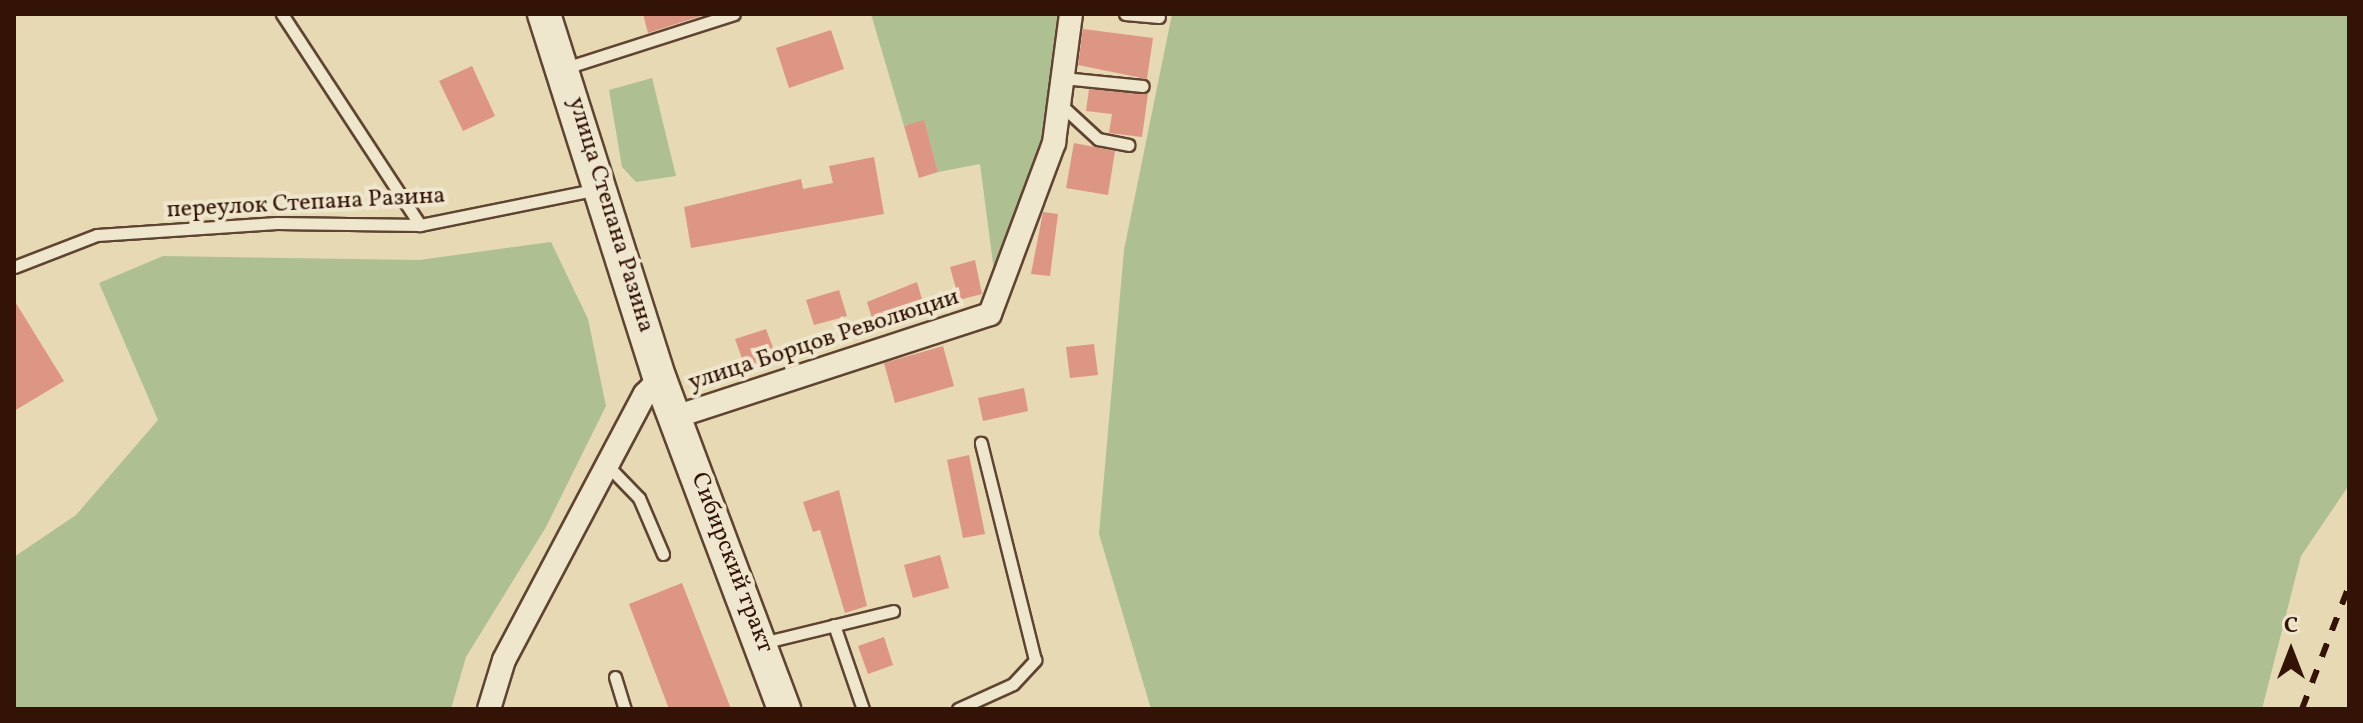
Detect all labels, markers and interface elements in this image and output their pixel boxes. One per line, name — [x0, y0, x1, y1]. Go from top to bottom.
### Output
street label: улица Степана Разина — [560, 94, 660, 336]
street label: переулок Степана Разина — [166, 182, 446, 226]
street label: улица Борцов Революции — [685, 284, 963, 398]
street label: Сибирский тракт — [683, 468, 779, 658]
north arrow — [2251, 611, 2331, 691]
text: С — [2284, 611, 2298, 642]

